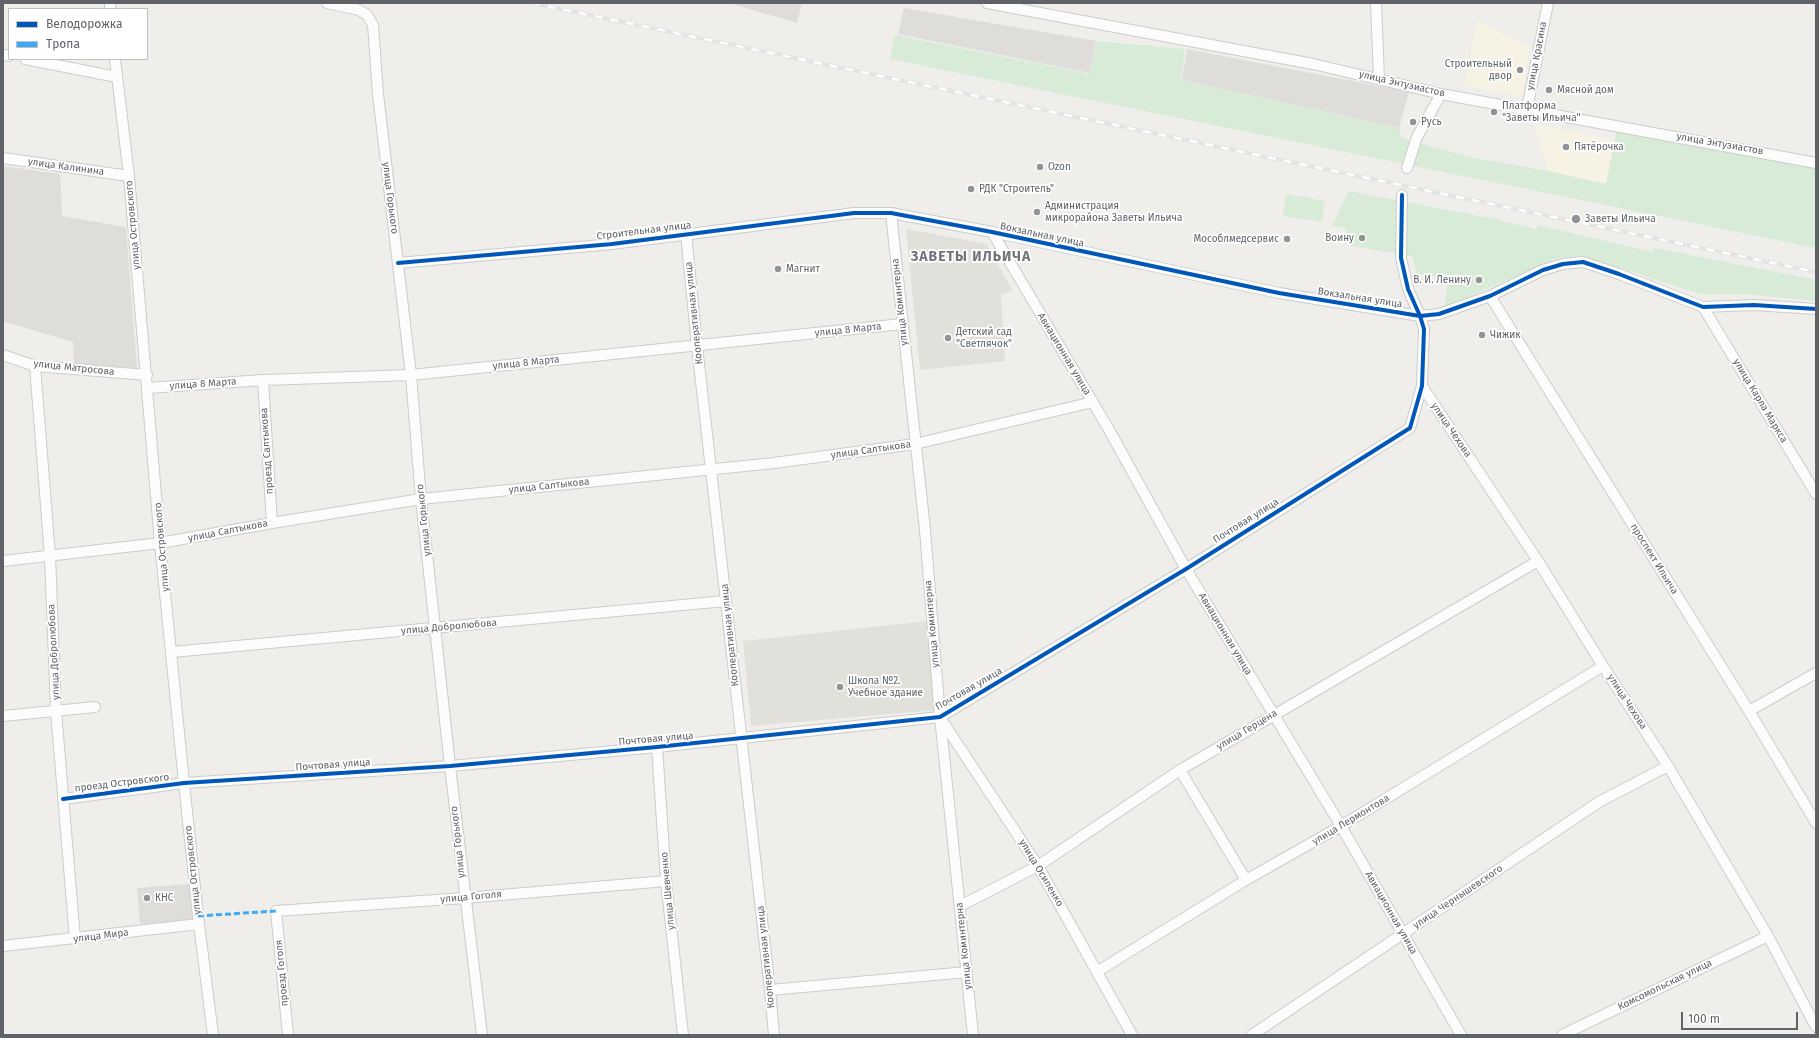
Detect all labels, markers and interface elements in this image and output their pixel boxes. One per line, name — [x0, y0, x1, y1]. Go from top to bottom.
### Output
legend — [8, 8, 148, 60]
text: Велодорожка — [46, 17, 122, 31]
street label: улица Красина — [1524, 21, 1550, 91]
text: Тропа — [46, 37, 80, 51]
place label: Строительный двор — [1445, 58, 1512, 82]
marker: Строительный двор — [1515, 65, 1525, 75]
street label: улица Энтузиастов — [1358, 68, 1446, 100]
place label: Мясной дом — [1557, 84, 1614, 96]
marker: Мясной дом — [1544, 85, 1554, 95]
place label: Платформа "Заветы Ильича" — [1502, 100, 1581, 124]
marker: Платформа "Заветы Ильича" — [1489, 107, 1499, 117]
place label: Русь — [1421, 116, 1442, 128]
marker: Русь — [1408, 117, 1418, 127]
street label: улица Энтузиастов — [1676, 130, 1764, 158]
place label: Пятёрочка — [1574, 141, 1624, 153]
marker: Пятёрочка — [1561, 142, 1571, 152]
street label: улица Калинина — [27, 156, 105, 178]
street label: улица Горького — [380, 161, 400, 235]
place label: Ozon — [1048, 161, 1071, 173]
marker: Ozon — [1035, 162, 1045, 172]
street label: улица Островского — [123, 180, 143, 270]
place label: РДК "Строитель" — [979, 183, 1054, 195]
marker: РДК "Строитель" — [966, 184, 976, 194]
place label: Администрация микрорайона Заветы Ильича — [1045, 200, 1182, 224]
marker: Администрация микрорайона Заветы Ильича — [1032, 207, 1042, 217]
marker: Заветы Ильича — [1570, 213, 1582, 225]
place label: Заветы Ильича — [1585, 213, 1656, 225]
street label: Строительная улица — [596, 219, 692, 243]
street label: Вокзальная улица — [999, 220, 1085, 250]
place label: Воину — [1325, 232, 1354, 244]
place label: Мособлмедсервис — [1194, 233, 1279, 245]
marker: Воину — [1357, 233, 1367, 243]
marker: Мособлмедсервис — [1282, 234, 1292, 244]
district label: ЗАВЕТЫ ИЛЬИЧА — [911, 249, 1031, 265]
street label: улица Коминтерна — [889, 258, 911, 346]
street label: Кооперативная улица — [683, 261, 705, 365]
place label: Магнит — [786, 263, 820, 275]
marker: Магнит — [773, 264, 783, 274]
place label: В. И. Ленину — [1413, 274, 1471, 286]
marker: В. И. Ленину — [1474, 275, 1484, 285]
street label: Вокзальная улица — [1317, 285, 1403, 311]
street label: Авиационная улица — [1035, 311, 1093, 397]
street label: улица 8 Марта — [814, 321, 882, 339]
place label: Детский сад "Светлячок" — [956, 326, 1012, 350]
place label: Чижик — [1490, 329, 1520, 341]
marker: Чижик — [1477, 330, 1487, 340]
marker: Детский сад "Светлячок" — [943, 333, 953, 343]
street label: улица 8 Марта — [492, 354, 560, 372]
street label: улица Карла Маркса — [1730, 357, 1790, 445]
street label: улица Матросова — [33, 358, 115, 378]
street label: улица 8 Марта — [169, 376, 237, 392]
street label: улица Чехова — [1428, 400, 1474, 460]
street label: проезд Салтыкова — [258, 407, 276, 495]
street label: улица Салтыкова — [830, 438, 912, 462]
street label: улица Салтыкова — [508, 476, 590, 496]
street label: улица Горького — [414, 483, 434, 557]
street label: Почтовая улица — [1211, 496, 1281, 546]
street label: улица Островского — [152, 502, 172, 592]
street label: улица Салтыкова — [187, 517, 269, 545]
street label: проспект Ильича — [1627, 522, 1681, 596]
street label: улица Коминтерна — [922, 580, 942, 668]
street label: Кооперативная улица — [719, 583, 741, 687]
street label: Авиационная улица — [1196, 591, 1254, 677]
street label: улица Добролюбова — [45, 604, 63, 700]
street label: улица Добролюбова — [401, 617, 497, 637]
street label: Почтовая улица — [933, 665, 1005, 713]
street label: улица Чехова — [1605, 672, 1649, 732]
place label: Школа №2. Учебное здание — [848, 675, 923, 698]
marker: Школа №2. Учебное здание — [835, 682, 845, 692]
street label: улица Герцена — [1215, 707, 1279, 753]
street label: Почтовая улица — [618, 730, 694, 748]
street label: Почтовая улица — [295, 756, 371, 774]
street label: проезд Островского — [74, 771, 170, 795]
street label: улица Лермонтова — [1310, 792, 1392, 848]
street label: улица Горького — [448, 805, 468, 879]
street label: улица Островского — [182, 825, 204, 915]
street label: улица Осипенко — [1016, 837, 1066, 909]
street label: улица Шевченко — [659, 851, 677, 931]
street label: улица Чернышевского — [1411, 862, 1505, 932]
street label: Авиационная улица — [1362, 869, 1420, 957]
street label: улица Гоголя — [440, 888, 502, 906]
place label: КНС — [155, 892, 173, 904]
marker: КНС — [142, 893, 152, 903]
street label: улица Коминтерна — [953, 902, 975, 990]
street label: Кооперативная улица — [755, 905, 777, 1009]
street label: улица Мира — [73, 927, 129, 945]
street label: проезд Гоголя — [273, 939, 291, 1007]
street label: Комсомольская улица — [1616, 957, 1714, 1013]
scale bar — [1683, 1004, 1800, 1030]
text: 100 m — [1688, 1012, 1720, 1026]

